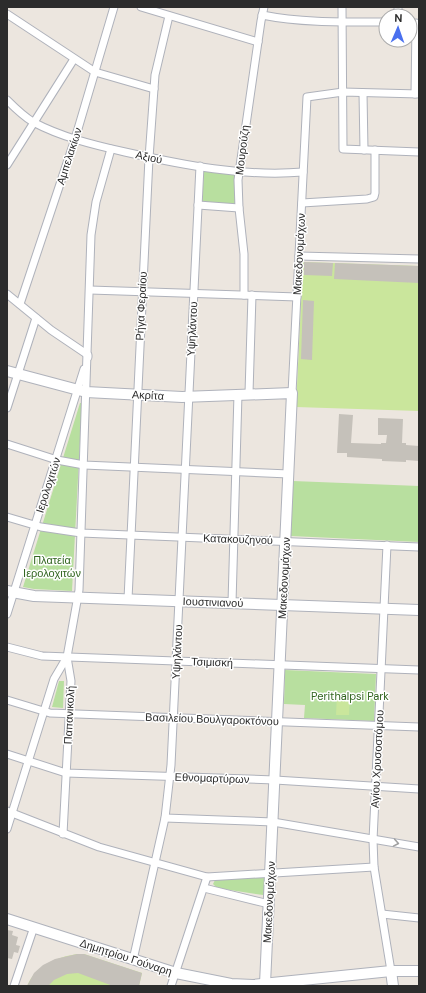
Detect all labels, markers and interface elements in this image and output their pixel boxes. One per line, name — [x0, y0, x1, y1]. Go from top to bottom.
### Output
north arrow — [378, 8, 418, 48]
text: N — [394, 11, 403, 25]
street label: Μουρούζη — [232, 124, 252, 176]
street label: Αμπελακίων — [53, 125, 85, 186]
street label: Αξιού — [134, 147, 164, 167]
street label: Μακεδονομάχων — [290, 212, 308, 295]
street label: Ρήγα Φεραίου — [132, 271, 150, 341]
street label: Υψηλάντου — [184, 301, 200, 357]
street label: Ακρίτα — [132, 387, 165, 403]
street label: Ιερολοχιτών — [32, 455, 64, 515]
street label: Κατακουζηνού — [203, 531, 273, 547]
street label: Μακεδονομάχων — [275, 536, 293, 619]
park label: Πλατεία Ιερολοχιτών — [23, 553, 81, 580]
street label: Ιουστινιανού — [182, 594, 244, 610]
street label: Υψηλάντου — [169, 624, 185, 680]
street label: Τσιμισκή — [191, 654, 233, 670]
street label: Παπανικολή — [60, 685, 78, 745]
park label: Perithalpsi Park — [311, 689, 389, 703]
street label: Βασιλείου Βουλγαροκτόνου — [145, 710, 279, 728]
street label: Αγίου Χρυσοστόμου — [367, 710, 387, 808]
street label: Εθνομαρτύρων — [174, 770, 250, 786]
one-way arrow — [393, 839, 399, 847]
street label: Μακεδονομάχων — [260, 860, 278, 943]
street label: Δημητρίου Γούναρη — [78, 935, 174, 979]

